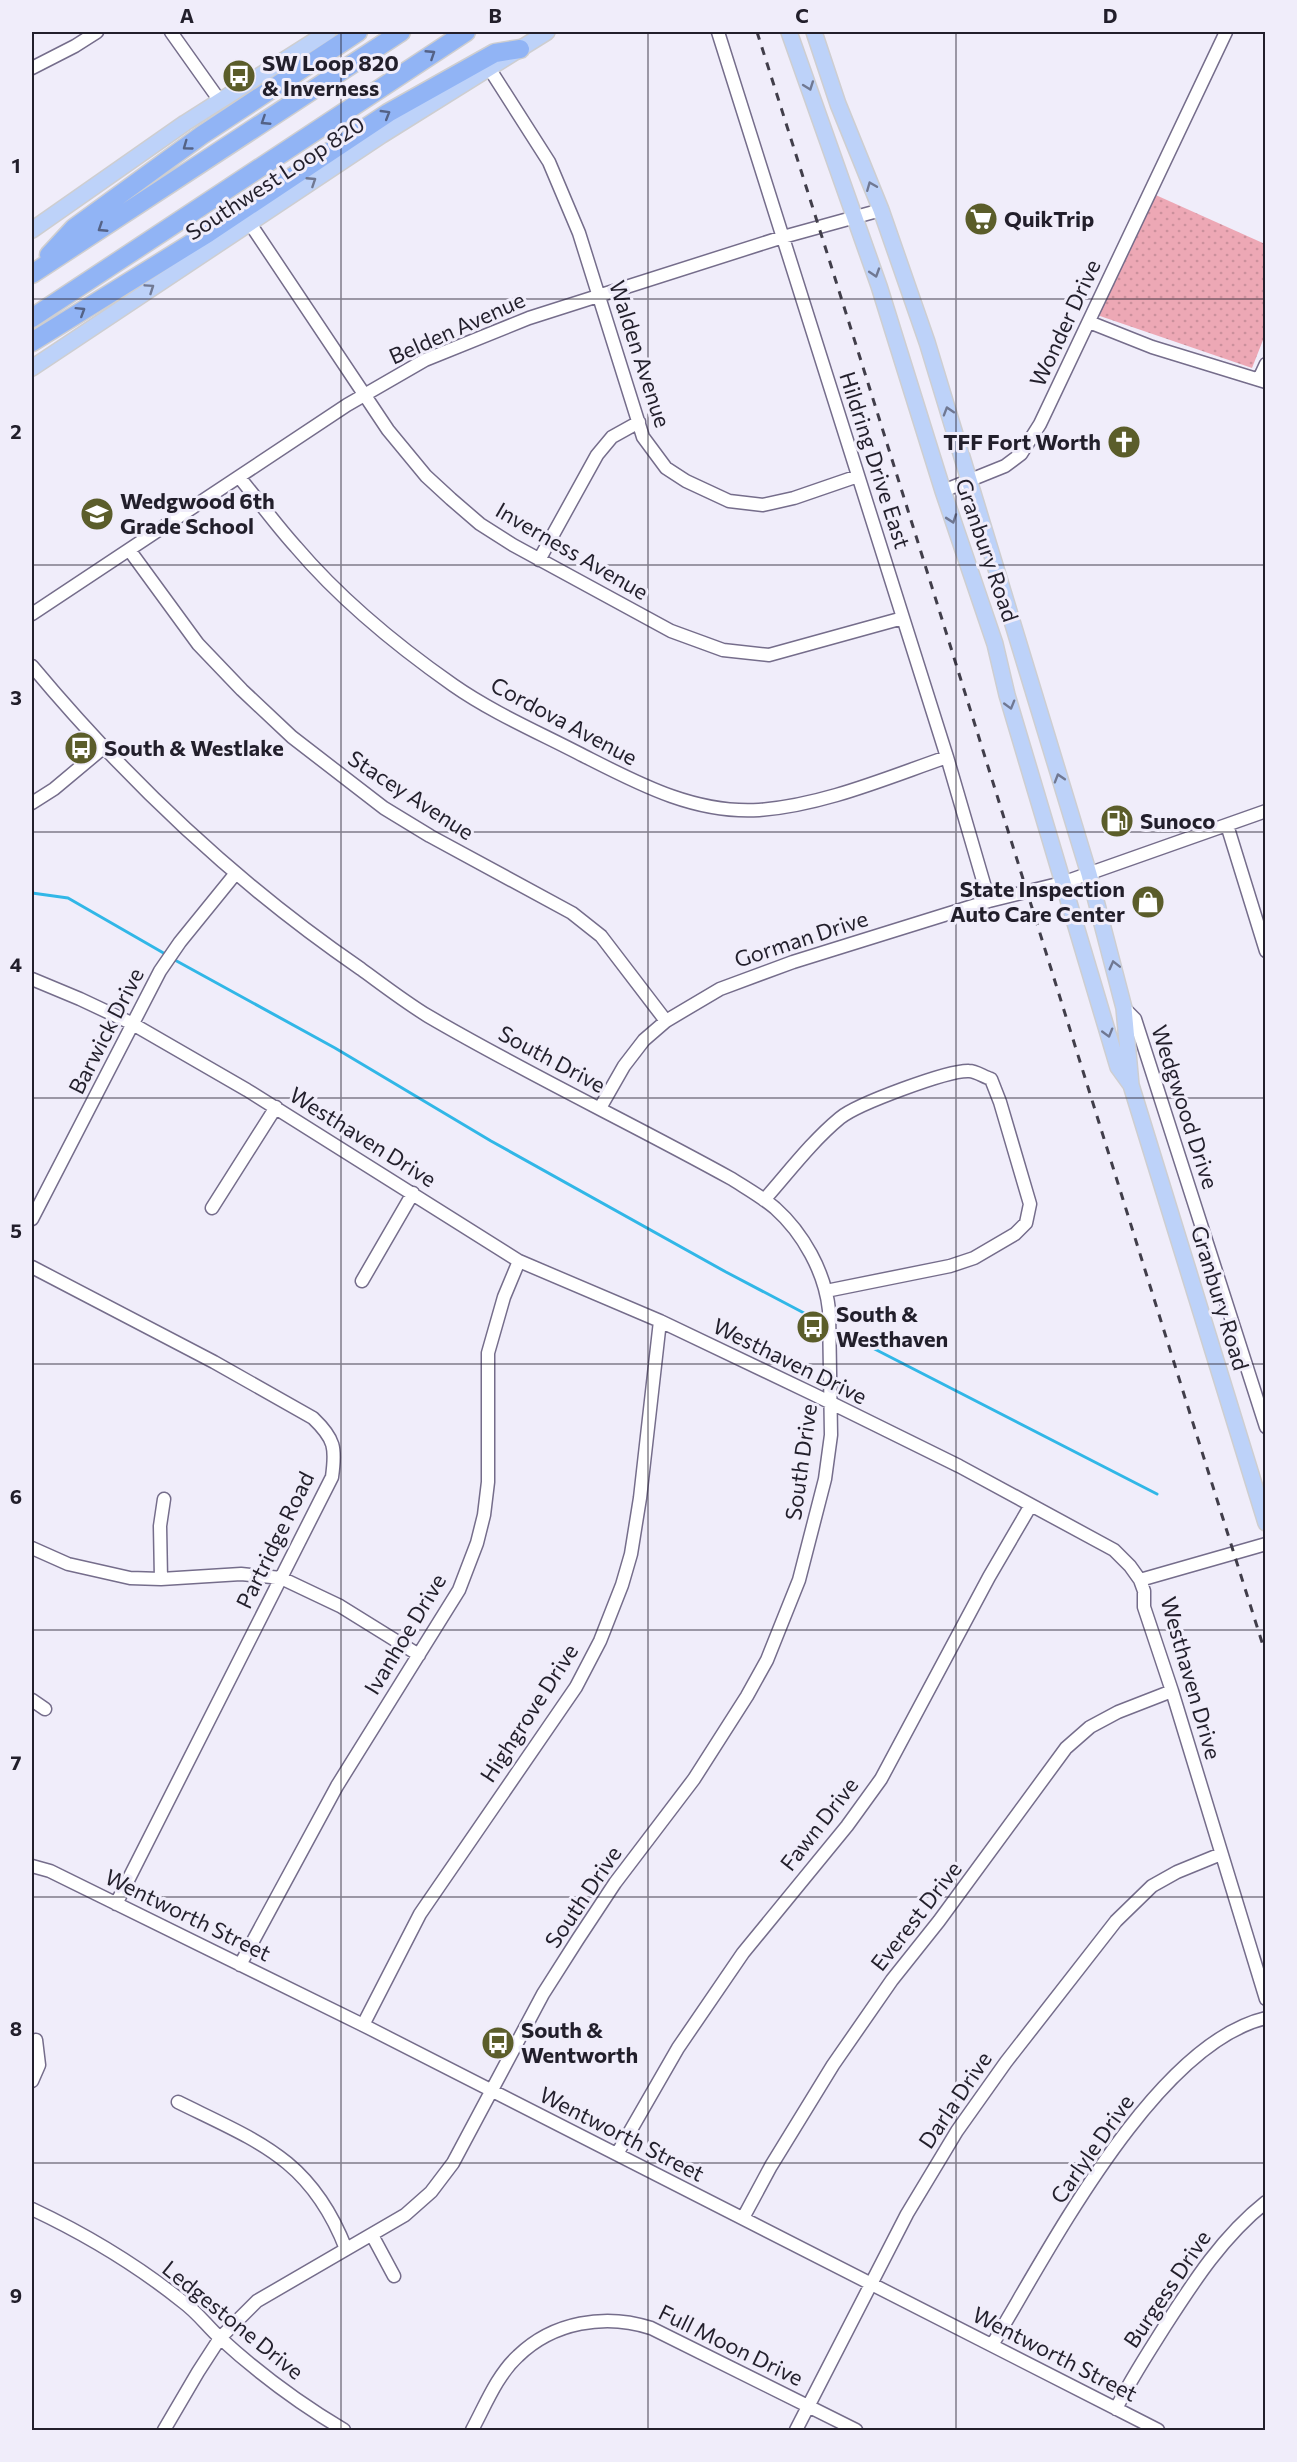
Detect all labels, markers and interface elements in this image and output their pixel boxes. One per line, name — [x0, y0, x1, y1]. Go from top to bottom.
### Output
text: A — [180, 3, 194, 27]
text: B — [488, 3, 502, 27]
text: C — [795, 3, 809, 27]
text: D — [1103, 3, 1117, 27]
place label: SW Loop 820 & Inverness — [262, 49, 399, 101]
one-way arrow — [424, 51, 435, 62]
bus stop icon: SW Loop 820 & Inverness — [221, 58, 257, 94]
one-way arrow — [801, 81, 814, 91]
street label: Southwest Loop 820 — [180, 110, 369, 245]
one-way arrow — [380, 111, 391, 122]
one-way arrow — [260, 114, 271, 125]
one-way arrow — [183, 139, 194, 150]
text: 1 — [11, 153, 21, 177]
one-way arrow — [306, 177, 317, 188]
one-way arrow — [866, 182, 878, 193]
supermarket icon: QuikTrip — [963, 201, 999, 237]
place label: QuikTrip — [1004, 205, 1094, 232]
one-way arrow — [97, 221, 108, 232]
street label: Wonder Drive — [1023, 255, 1106, 391]
one-way arrow — [868, 267, 880, 278]
street label: Walden Avenue — [604, 277, 677, 431]
one-way arrow — [143, 284, 154, 295]
street label: Belden Avenue — [385, 286, 529, 370]
one-way arrow — [75, 306, 85, 318]
street label: Hildring Drive East — [834, 368, 917, 552]
one-way arrow — [943, 406, 955, 416]
text: 2 — [10, 419, 22, 443]
church icon: TFF Fort Worth — [1106, 424, 1142, 460]
place label: TFF Fort Worth — [943, 428, 1101, 455]
street label: Granbury Road — [950, 475, 1025, 625]
place label: Wedgwood 6th Grade School — [120, 487, 275, 539]
school or university icon: Wedgwood 6th Grade School — [79, 496, 115, 532]
street label: Inverness Avenue — [491, 496, 653, 605]
one-way arrow — [945, 513, 958, 524]
street label: Cordova Avenue — [486, 671, 642, 771]
text: 3 — [10, 685, 22, 709]
one-way arrow — [1003, 699, 1015, 710]
bus stop icon: South & Westlake — [63, 730, 99, 766]
place label: South & Westlake — [104, 734, 284, 761]
street label: Stacey Avenue — [343, 744, 479, 845]
one-way arrow — [1054, 773, 1066, 784]
fuel station icon: Sunoco — [1099, 803, 1135, 839]
place label: Sunoco — [1140, 807, 1215, 834]
place label: State Inspection Auto Care Center — [950, 875, 1125, 927]
shop icon: State Inspection Auto Care Center — [1130, 884, 1166, 920]
street label: Gorman Drive — [731, 904, 871, 973]
text: 4 — [10, 952, 22, 976]
one-way arrow — [1108, 960, 1121, 970]
street label: Barwick Drive — [62, 963, 149, 1098]
street label: South Drive — [494, 1019, 610, 1098]
street label: Wedgwood Drive — [1146, 1021, 1225, 1192]
one-way arrow — [1101, 1027, 1113, 1037]
street label: Westhaven Drive — [285, 1081, 442, 1192]
text: 5 — [10, 1218, 22, 1242]
street label: Granbury Road — [1186, 1222, 1255, 1373]
place label: South & Westhaven — [836, 1300, 948, 1352]
bus stop icon: South & Westhaven — [795, 1309, 831, 1345]
street label: Westhaven Drive — [709, 1312, 872, 1409]
street label: South Drive — [779, 1402, 822, 1522]
street label: Partridge Road — [230, 1467, 319, 1613]
text: 6 — [10, 1484, 22, 1508]
street label: Ivanhoe Drive — [358, 1568, 451, 1699]
street label: Westhaven Drive — [1155, 1593, 1228, 1762]
street label: Highgrove Drive — [474, 1638, 583, 1787]
text: 7 — [11, 1750, 22, 1774]
street label: Fawn Drive — [774, 1772, 863, 1876]
street label: South Drive — [539, 1841, 627, 1953]
street label: Everest Drive — [864, 1856, 967, 1976]
street label: Wentworth Street — [101, 1863, 276, 1966]
text: 8 — [10, 2016, 22, 2040]
place label: South & Wentworth — [521, 2016, 638, 2068]
bus stop icon: South & Wentworth — [480, 2025, 516, 2061]
street label: Darla Drive — [912, 2046, 997, 2153]
street label: Wentworth Street — [535, 2080, 709, 2187]
street label: Carlyle Drive — [1044, 2089, 1139, 2208]
street label: Burgess Drive — [1117, 2225, 1216, 2353]
street label: Ledgestone Drive — [157, 2254, 309, 2385]
text: 9 — [10, 2283, 22, 2307]
street label: Full Moon Drive — [655, 2298, 808, 2391]
street label: Wentworth Street — [968, 2300, 1142, 2407]

